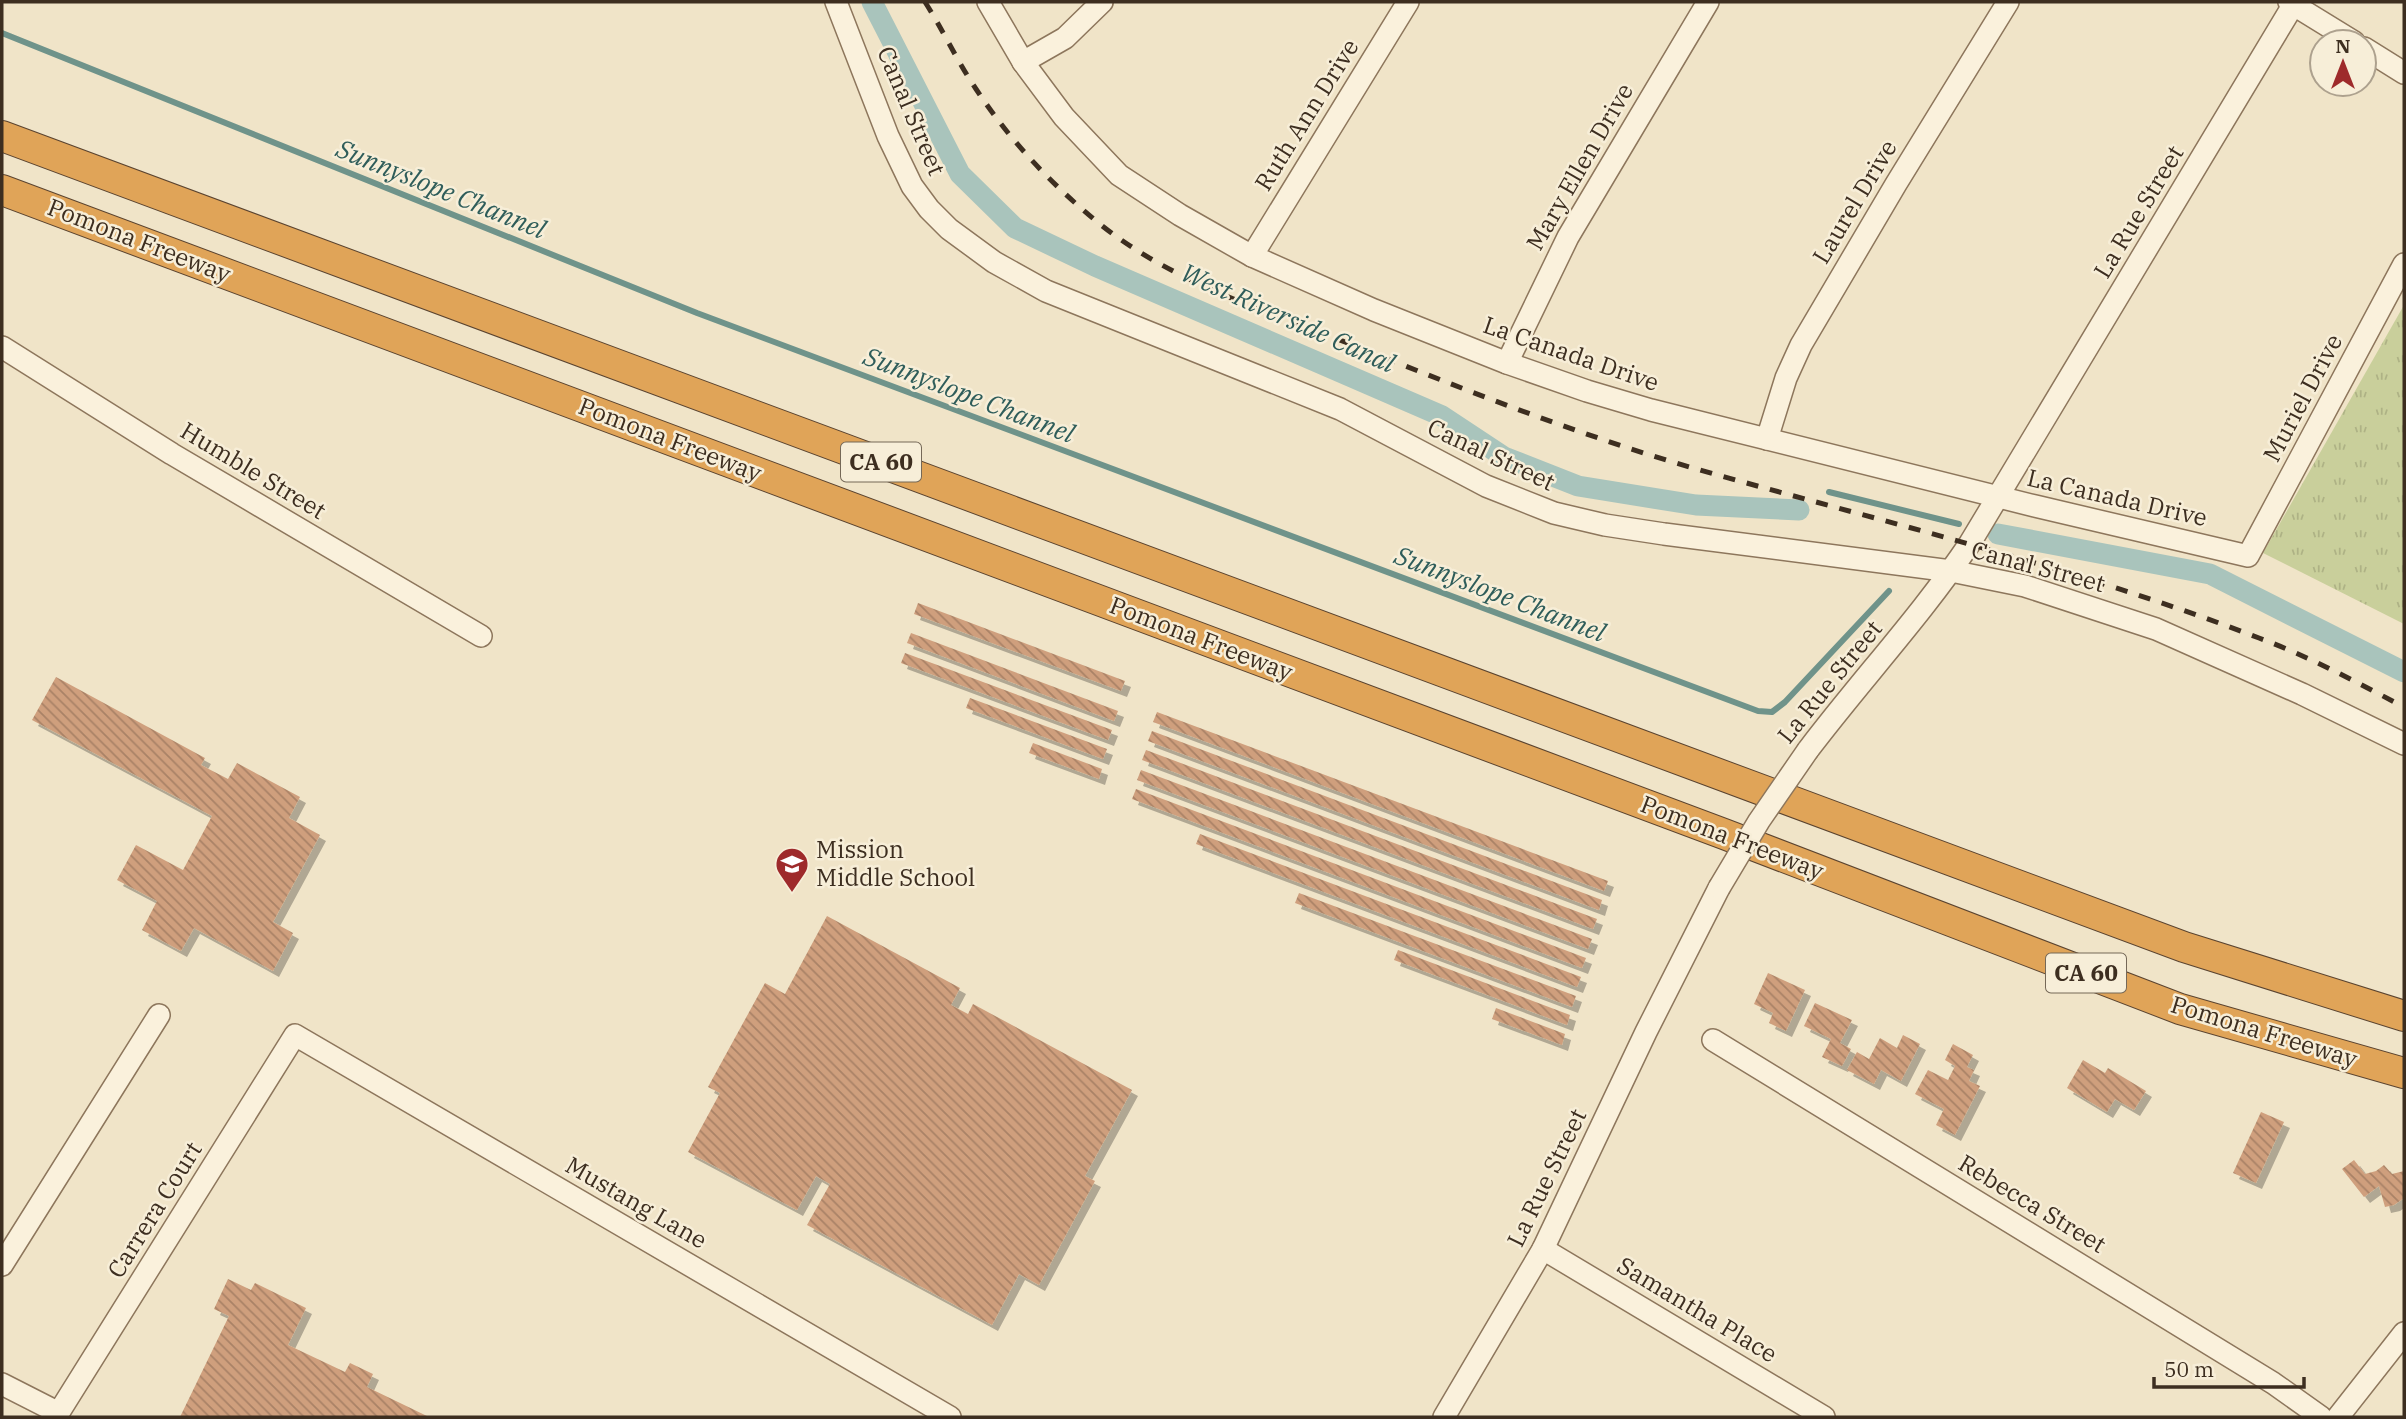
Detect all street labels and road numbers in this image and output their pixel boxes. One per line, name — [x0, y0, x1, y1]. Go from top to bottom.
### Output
street label: Ruth Ann Drive — [1247, 33, 1366, 196]
street label: Canal Street — [870, 41, 953, 180]
street label: Mary Ellen Drive — [1518, 77, 1640, 256]
street label: Laurel Drive — [1805, 134, 1904, 269]
street label: La Rue Street — [2086, 139, 2190, 284]
street label: Pomona Freeway — [43, 190, 236, 290]
street label: La Canada Drive — [1479, 308, 1663, 398]
street label: Muriel Drive — [2255, 328, 2349, 467]
street label: Pomona Freeway — [574, 389, 767, 489]
street label: Canal Street — [1423, 411, 1560, 498]
street label: Humble Street — [175, 414, 332, 526]
road number: CA 60 — [841, 442, 921, 482]
street label: La Canada Drive — [2024, 461, 2210, 533]
street label: Canal Street — [1968, 533, 2109, 599]
street label: Pomona Freeway — [1105, 588, 1298, 688]
street label: La Rue Street — [1770, 613, 1889, 750]
street label: Pomona Freeway — [1636, 787, 1829, 887]
road number: CA 60 — [2046, 954, 2126, 992]
street label: Pomona Freeway — [2167, 987, 2362, 1075]
street label: La Rue Street — [1499, 1103, 1593, 1252]
street label: Carrera Court — [100, 1135, 209, 1284]
street label: Rebecca Street — [1953, 1147, 2112, 1260]
street label: Mustang Lane — [560, 1149, 713, 1256]
street label: Samantha Place — [1612, 1249, 1783, 1369]

